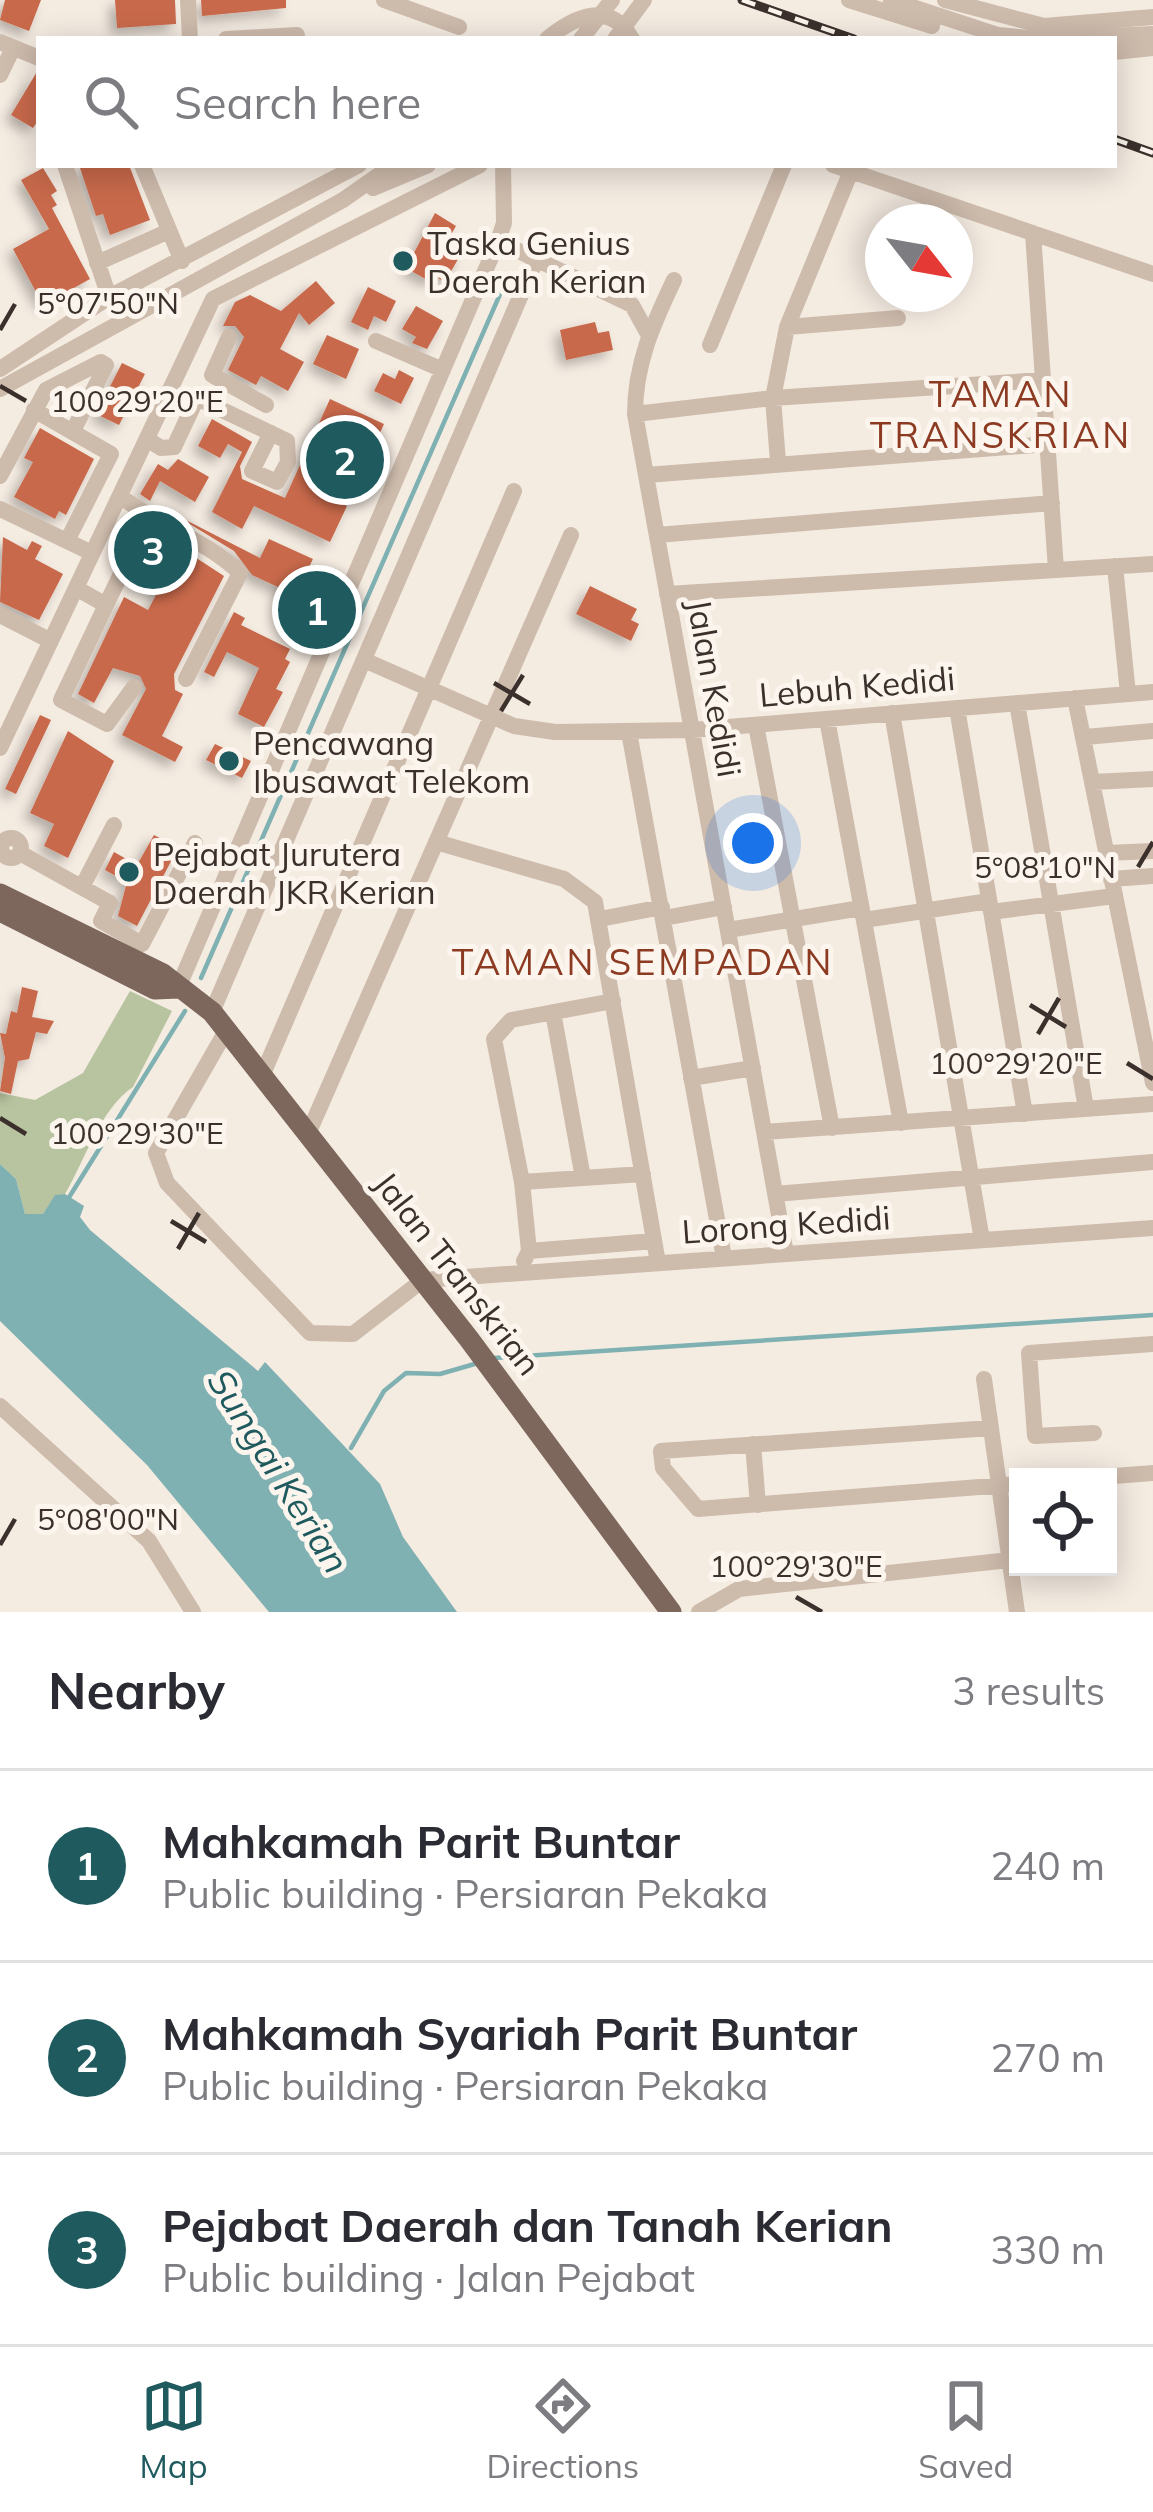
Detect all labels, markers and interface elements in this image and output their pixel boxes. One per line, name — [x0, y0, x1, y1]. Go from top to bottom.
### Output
search box — [36, 36, 1117, 168]
icon: search — [78, 69, 144, 135]
text: Search here — [174, 74, 421, 130]
north arrow — [865, 204, 973, 312]
place label: Taska Genius Daerah Kerian — [427, 222, 646, 301]
marker: Taska Genius Daerah Kerian — [390, 248, 416, 274]
text: 5°07'50"N — [37, 284, 179, 322]
district label: TAMAN TRANSKRIAN — [870, 371, 1132, 457]
text: 100°29'20"E — [50, 382, 224, 420]
pin: 2 — [306, 415, 384, 505]
pin: 3 — [114, 505, 192, 595]
pin: 1 — [278, 565, 356, 655]
street label: Jalan Kedidi — [679, 596, 751, 780]
street label: Lebuh Kedidi — [757, 657, 957, 715]
place label: Pencawang Ibusawat Telekom — [253, 722, 530, 801]
marker: Pencawang Ibusawat Telekom — [216, 748, 242, 774]
your location — [723, 813, 783, 873]
place label: Pejabat Jurutera Daerah JKR Kerian — [153, 833, 436, 912]
text: 5°08'10"N — [974, 848, 1116, 886]
marker: Pejabat Jurutera Daerah JKR Kerian — [116, 859, 142, 885]
district label: TAMAN SEMPADAN — [452, 939, 834, 984]
text: 100°29'20"E — [929, 1044, 1103, 1082]
text: 100°29'30"E — [50, 1114, 224, 1152]
street label: Jalan Transkrian — [366, 1163, 550, 1383]
street label: Lorong Kedidi — [680, 1196, 892, 1252]
water label: Sungai Kerian — [198, 1361, 360, 1581]
map controls — [1009, 1468, 1117, 1576]
button: locate — [1009, 1468, 1117, 1576]
text: 5°08'00"N — [37, 1500, 179, 1538]
text: 100°29'30"E — [709, 1547, 883, 1585]
text: Nearby — [48, 1658, 225, 1722]
text: 3 results — [952, 1666, 1105, 1715]
text: Mahkamah Parit Buntar — [162, 1813, 680, 1869]
text: 1 — [75, 1841, 99, 1890]
text: 240 m — [990, 1841, 1105, 1890]
text: Public building · Persiaran Pekaka — [162, 1869, 768, 1918]
text: Mahkamah Syariah Parit Buntar — [162, 2005, 857, 2061]
text: 2 — [75, 2033, 99, 2082]
text: 270 m — [990, 2033, 1105, 2082]
text: Public building · Persiaran Pekaka — [162, 2061, 768, 2110]
text: Pejabat Daerah dan Tanah Kerian — [162, 2197, 893, 2253]
text: 3 — [75, 2225, 99, 2274]
text: 330 m — [990, 2225, 1105, 2274]
text: Public building · Jalan Pejabat — [162, 2253, 695, 2302]
tab: Map — [140, 2373, 207, 2486]
tab: Directions — [487, 2373, 639, 2486]
tab: Saved — [918, 2373, 1013, 2486]

